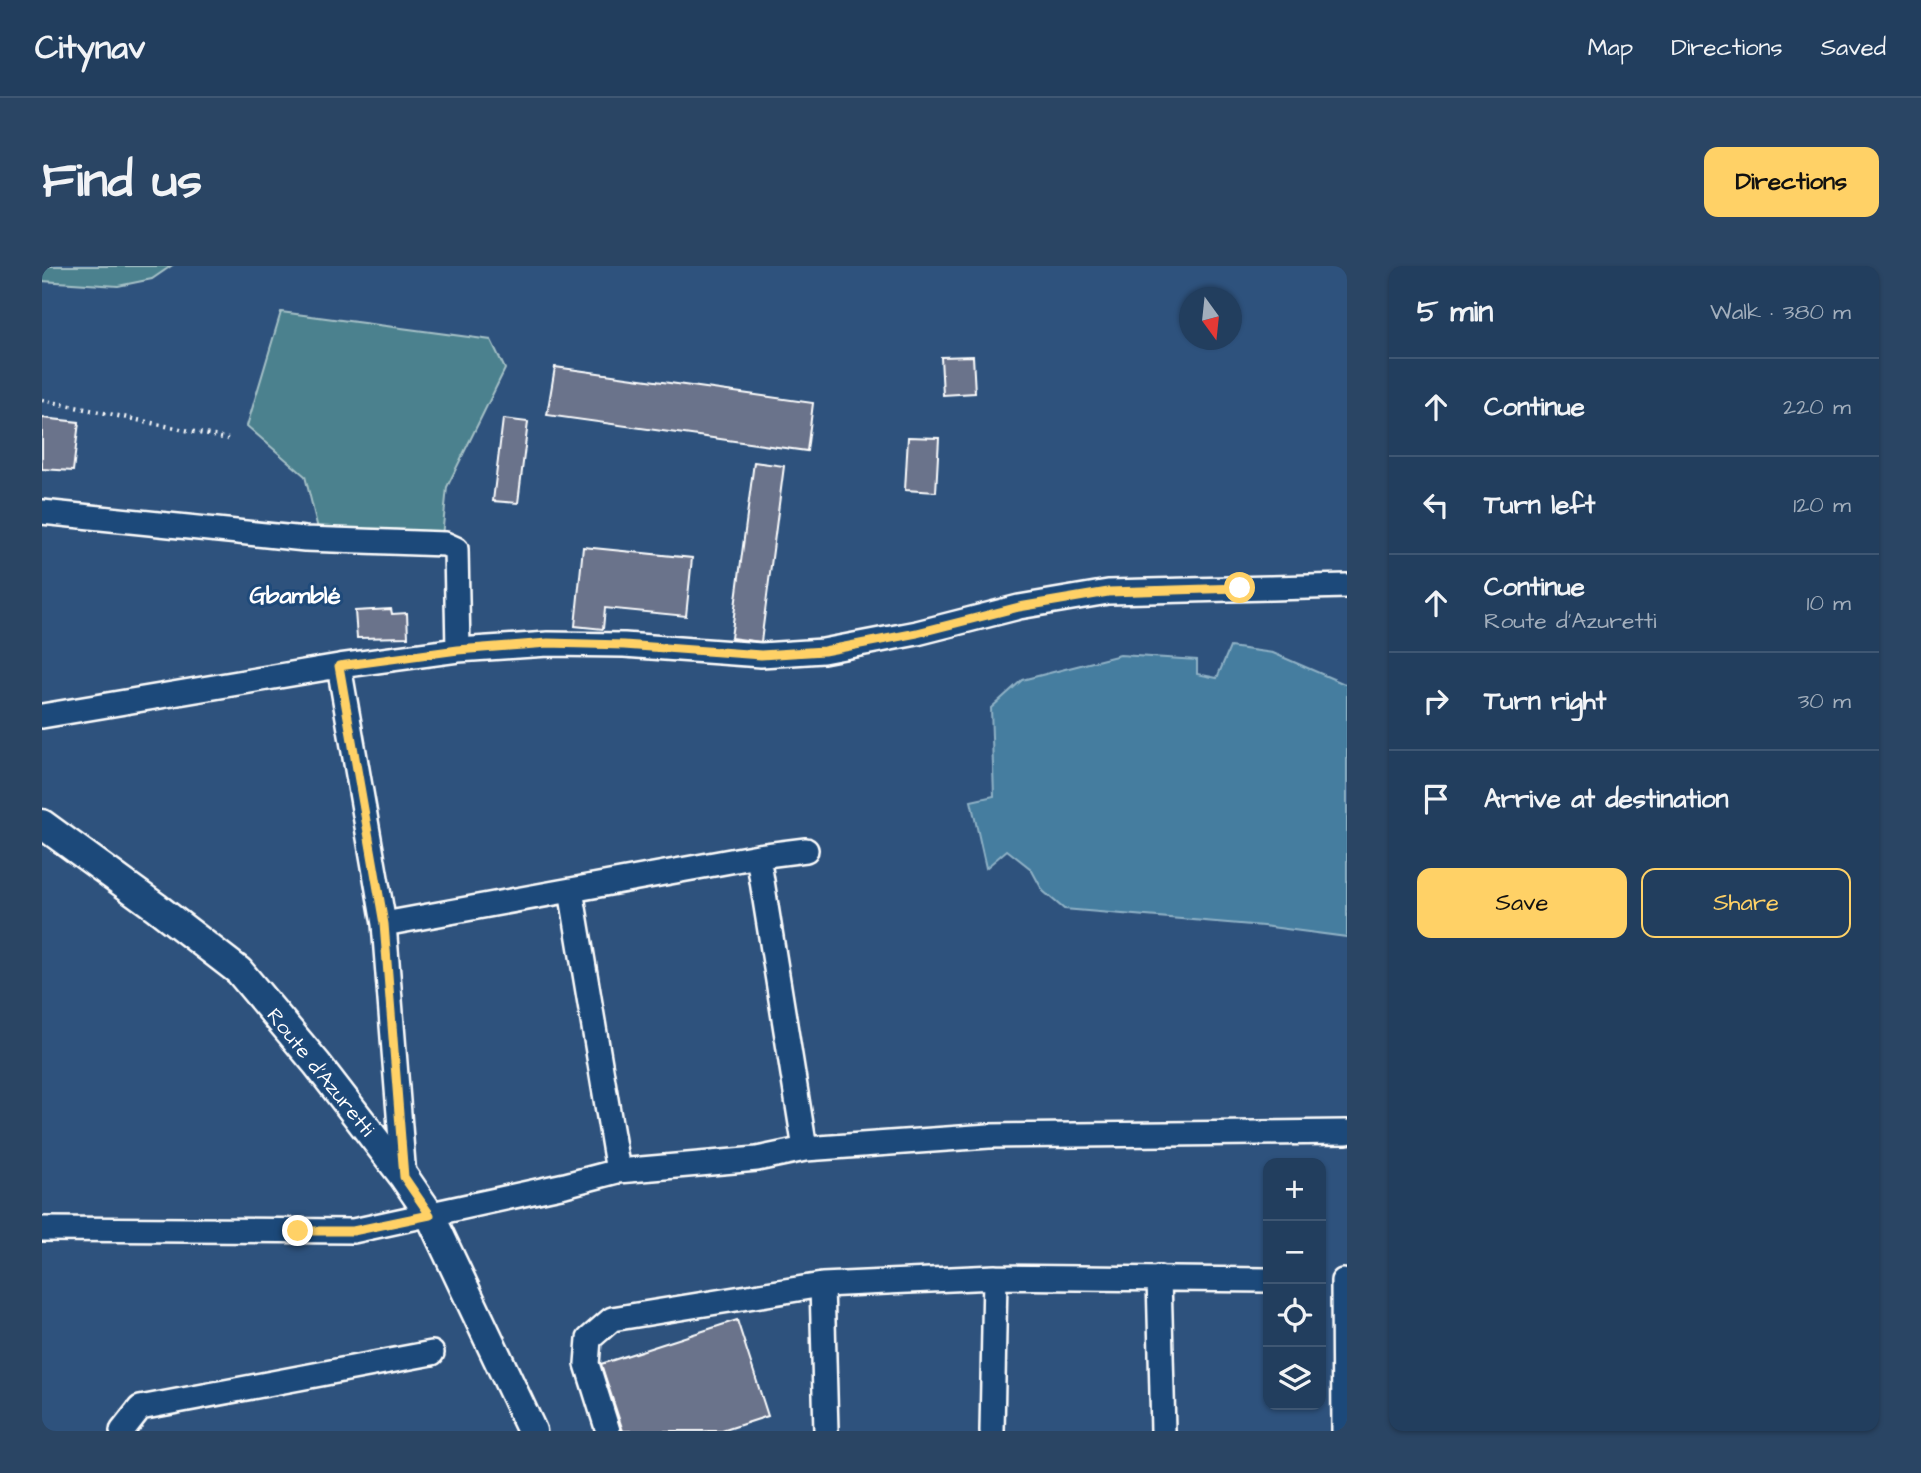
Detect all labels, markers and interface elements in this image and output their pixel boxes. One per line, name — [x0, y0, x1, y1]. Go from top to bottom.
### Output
text: Citynav — [35, 25, 145, 71]
text: Map — [1588, 31, 1633, 65]
text: Directions — [1671, 31, 1783, 65]
text: Saved — [1821, 31, 1886, 65]
button: Directions — [1704, 147, 1879, 217]
text: Find us — [42, 148, 202, 216]
north arrow — [1179, 287, 1242, 350]
text: 5 min — [1417, 291, 1493, 333]
text: Walk · 380 m — [1710, 296, 1851, 328]
icon: ahead — [1417, 388, 1455, 426]
text: Continue — [1484, 389, 1585, 425]
text: 220 m — [1783, 391, 1851, 423]
icon: left — [1417, 486, 1455, 524]
text: Turn left — [1484, 487, 1595, 523]
text: 120 m — [1793, 489, 1851, 521]
text: Continue — [1484, 569, 1585, 605]
route start — [1224, 572, 1255, 603]
district label: Gbamblé — [249, 579, 341, 613]
icon: ahead — [1417, 584, 1455, 622]
text: 10 m — [1806, 587, 1851, 619]
text: Route d'Azuretti — [1484, 605, 1657, 637]
icon: right — [1417, 682, 1455, 720]
text: Turn right — [1484, 683, 1606, 719]
text: 30 m — [1798, 685, 1851, 717]
icon: arrive — [1417, 780, 1455, 818]
text: Arrive at destination — [1484, 781, 1729, 817]
button: Save — [1417, 868, 1627, 938]
button: Share — [1641, 868, 1851, 938]
street label: Route d'Azuretti — [260, 1002, 381, 1143]
map controls — [1263, 1158, 1326, 1410]
button: + — [1263, 1158, 1326, 1221]
route end — [282, 1215, 313, 1246]
button: − — [1263, 1221, 1326, 1284]
button: locate — [1263, 1284, 1326, 1347]
button: layers — [1263, 1347, 1326, 1410]

